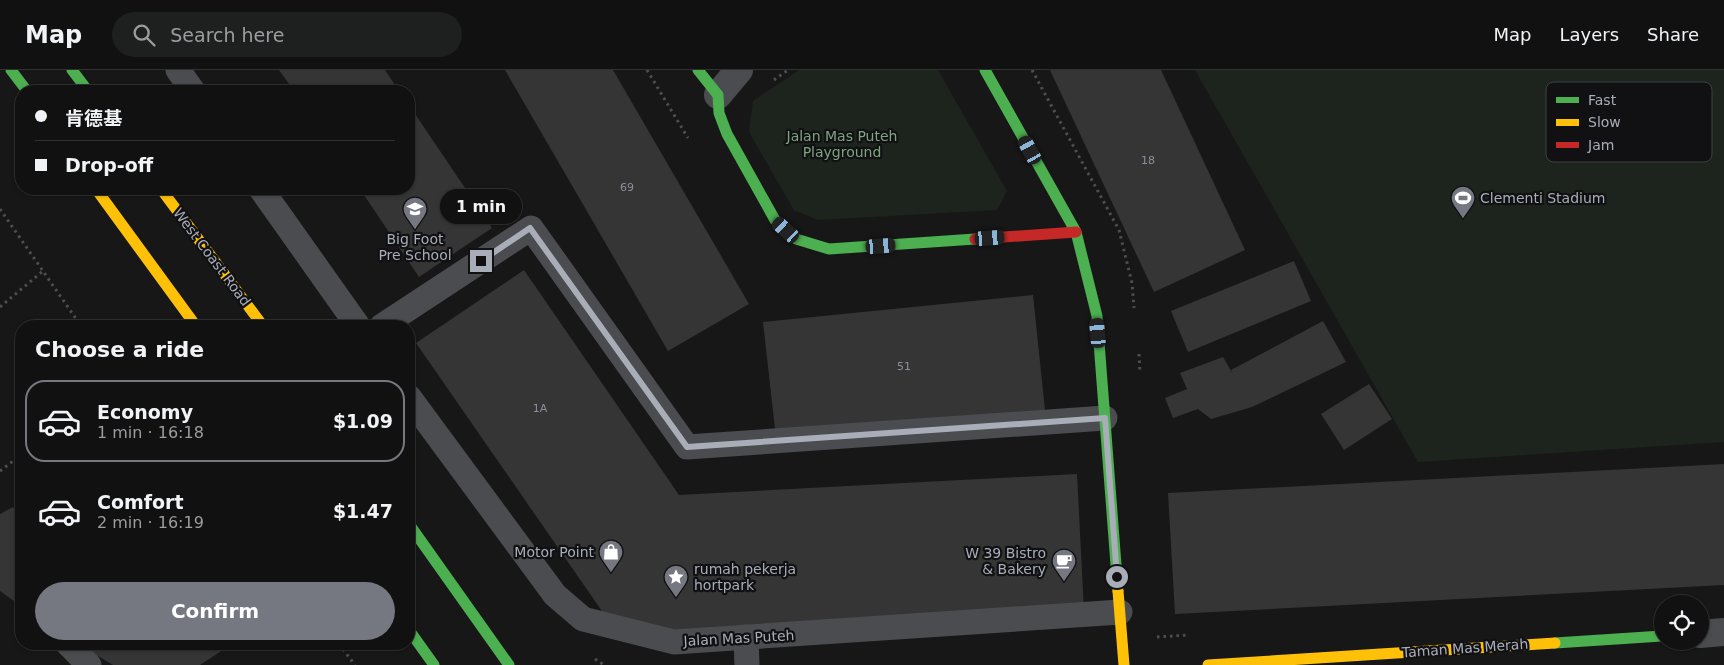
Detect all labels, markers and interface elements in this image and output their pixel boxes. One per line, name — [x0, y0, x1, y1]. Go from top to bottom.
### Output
search box — [112, 12, 462, 57]
text: Map — [25, 21, 82, 49]
icon: search — [130, 21, 158, 49]
text: Search here — [170, 24, 284, 46]
text: Map — [1493, 24, 1531, 45]
text: Layers — [1559, 24, 1619, 45]
text: Share — [1647, 24, 1699, 45]
legend — [1546, 82, 1712, 162]
text: Fast — [1588, 92, 1617, 108]
text: 肯德基 — [65, 107, 122, 129]
text: Slow — [1588, 114, 1621, 130]
park label: Jalan Mas Puteh Playground — [786, 128, 897, 160]
car — [1016, 133, 1043, 167]
text: Jam — [1587, 137, 1614, 153]
text: Drop-off — [65, 154, 153, 176]
house number: 18 — [1141, 154, 1155, 167]
house number: 69 — [620, 181, 634, 194]
sports icon: Clementi Stadium — [1450, 185, 1476, 219]
callout: 1 min — [440, 189, 522, 224]
place label: Clementi Stadium — [1480, 190, 1605, 206]
school or university icon: Big Foot Pre School — [402, 196, 428, 230]
text: 1 min — [456, 197, 506, 216]
street label: West Coast Road — [170, 205, 254, 309]
car — [769, 214, 802, 246]
car — [974, 229, 1005, 247]
place label: Big Foot Pre School — [378, 231, 452, 263]
car — [865, 237, 896, 255]
route end — [470, 250, 492, 272]
car — [1089, 317, 1106, 349]
text: Choose a ride — [35, 337, 204, 362]
house number: 51 — [897, 360, 911, 373]
icon: car — [37, 399, 82, 444]
text: Economy — [97, 401, 193, 423]
house number: 1A — [533, 402, 548, 415]
text: $1.09 — [333, 410, 393, 432]
text: 1 min · 16:18 — [97, 423, 204, 442]
icon: car — [37, 489, 82, 534]
text: Comfort — [97, 491, 184, 513]
text: $1.47 — [333, 500, 393, 522]
text: 2 min · 16:19 — [97, 513, 204, 532]
shop icon: Motor Point — [598, 539, 624, 573]
place label: Motor Point — [514, 544, 595, 560]
place label: W 39 Bistro & Bakery — [965, 545, 1046, 577]
cafe icon: W 39 Bistro & Bakery — [1051, 548, 1077, 582]
place label: rumah pekerja hortpark — [694, 561, 796, 593]
place icon: rumah pekerja hortpark — [663, 564, 689, 598]
route start — [1106, 566, 1128, 588]
button: Confirm — [35, 582, 395, 640]
map controls — [1654, 595, 1709, 650]
button: locate — [1654, 595, 1709, 650]
street label: Jalan Mas Puteh — [682, 627, 795, 649]
street label: Taman Mas Merah — [1400, 636, 1529, 660]

